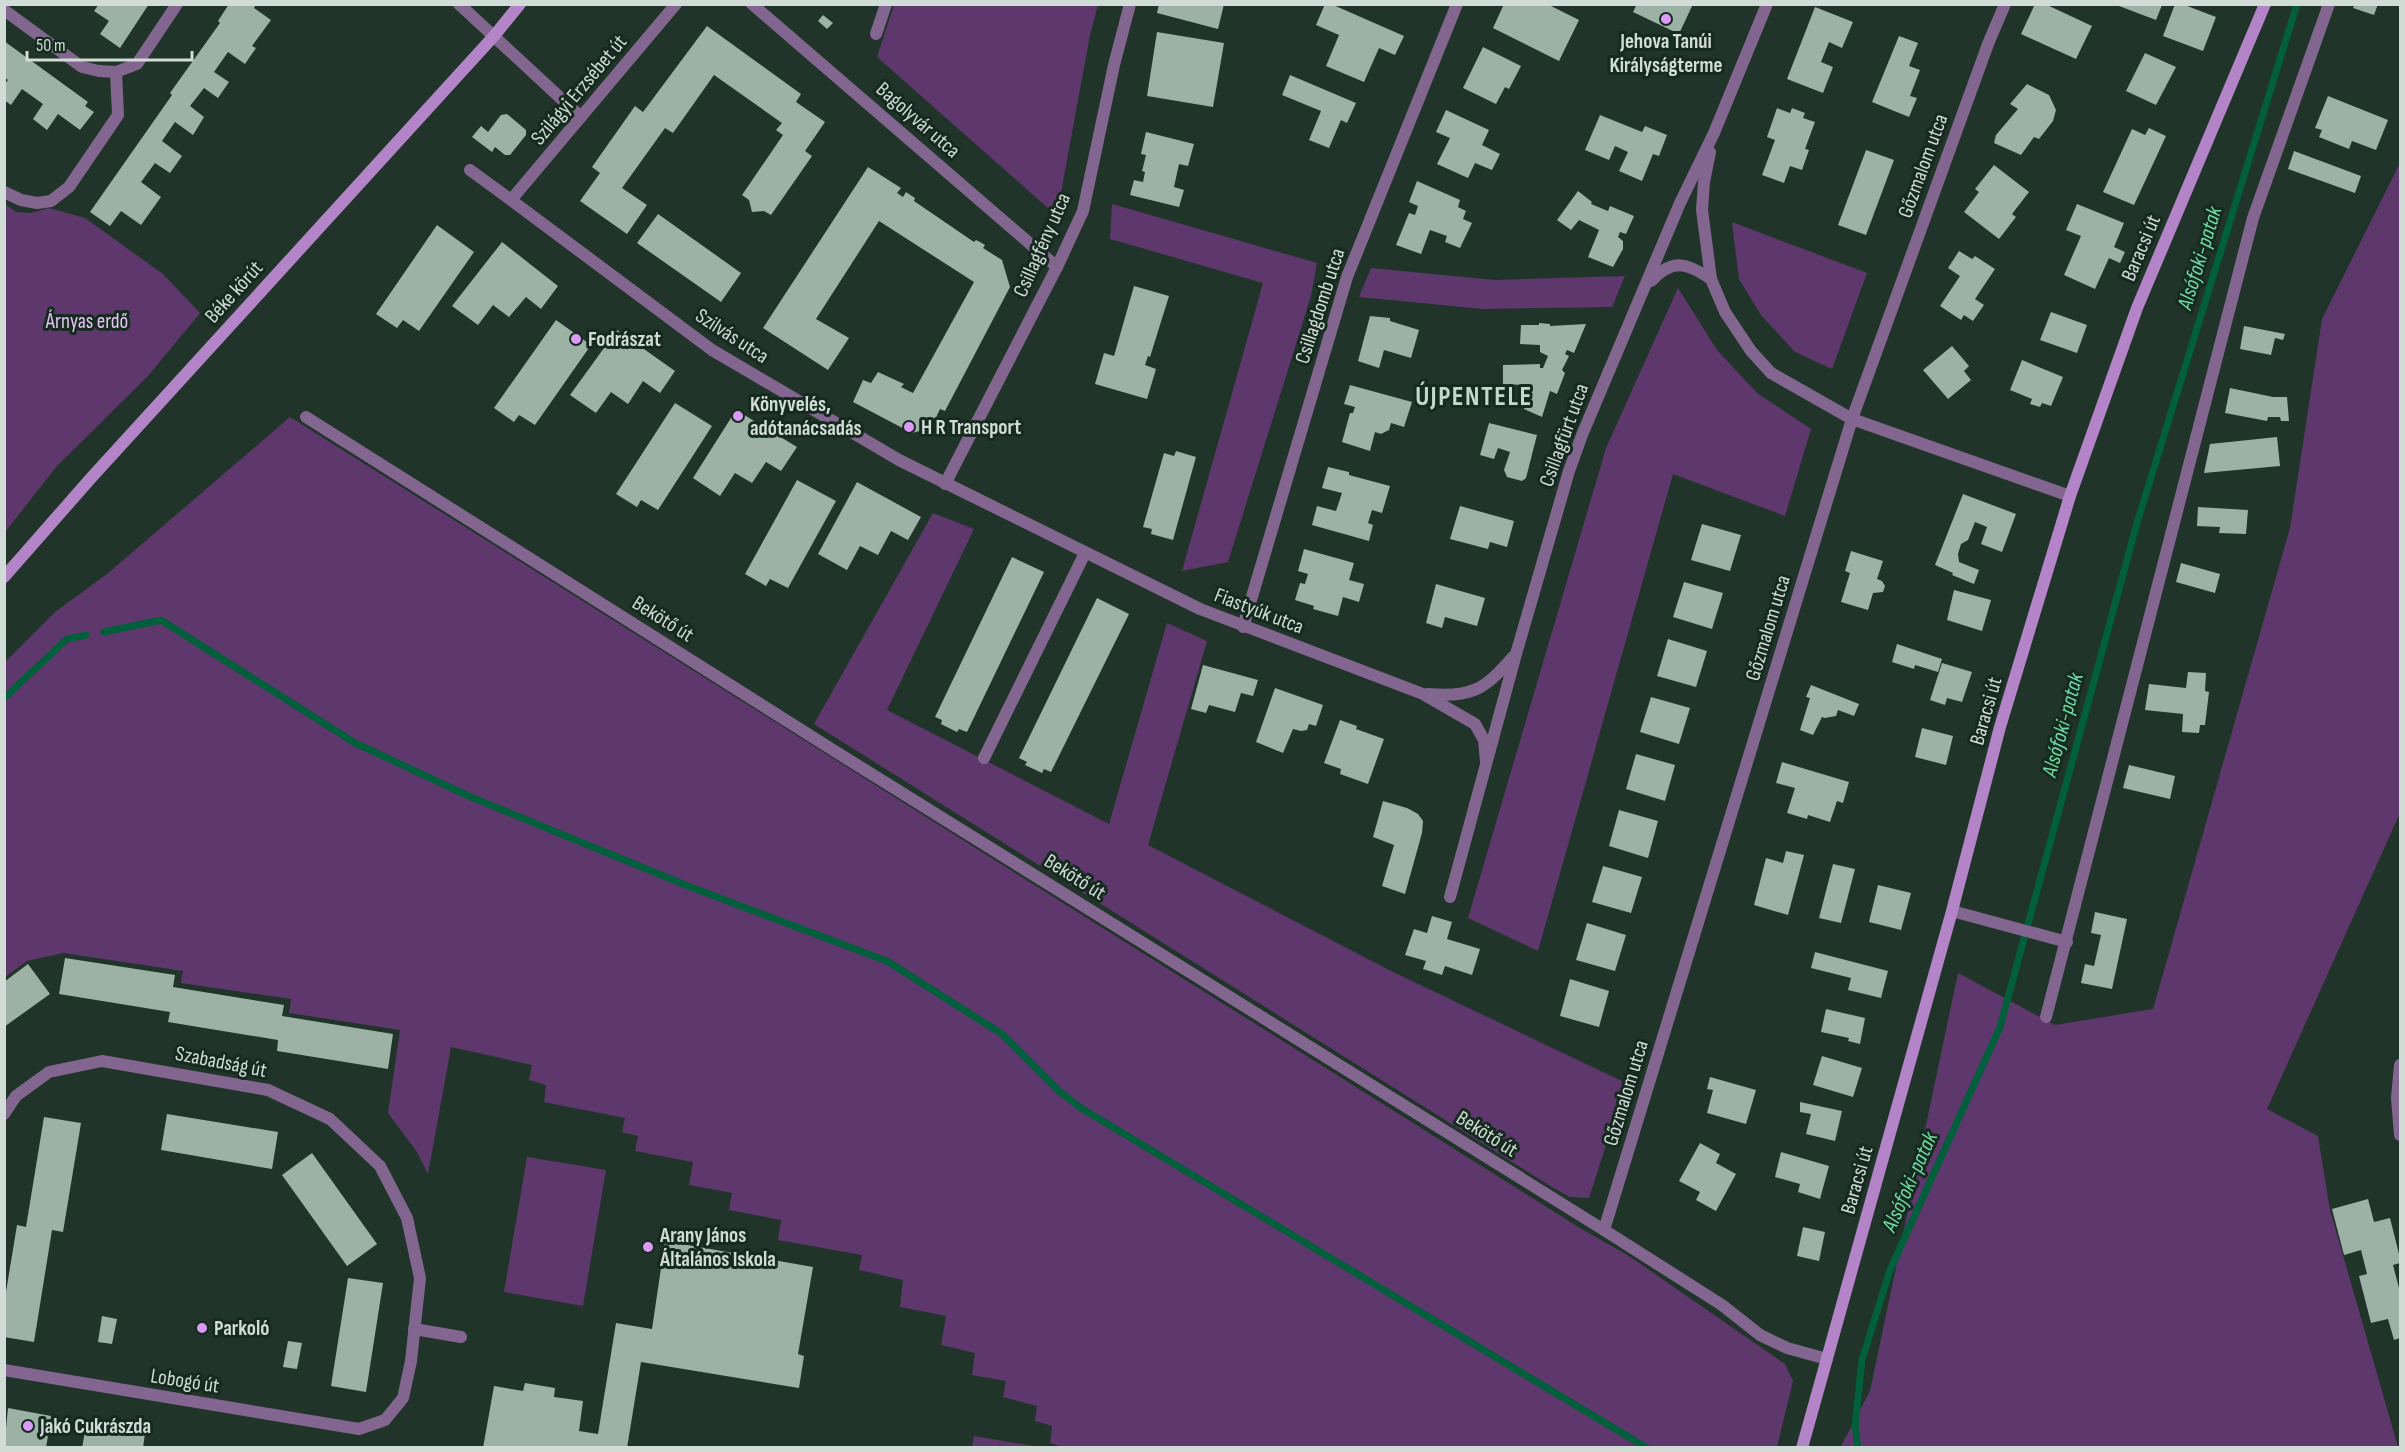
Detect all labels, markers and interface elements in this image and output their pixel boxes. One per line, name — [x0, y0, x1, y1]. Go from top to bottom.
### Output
marker: Jehova Tanúi Királyságterme — [1659, 12, 1673, 26]
scale bar — [27, 24, 192, 62]
place label: Jehova Tanúi Királyságterme — [1610, 29, 1723, 78]
street label: Szilágyi Erzsébet út — [526, 30, 632, 150]
text: 50 m — [36, 35, 66, 56]
street label: Bagolyvár utca — [871, 77, 965, 163]
street label: Gőzmalom utca — [1893, 111, 1953, 221]
street label: Csillagfény utca — [1008, 189, 1076, 301]
water label: Alsófoki-patak — [2171, 202, 2229, 314]
street label: Baracsi út — [2116, 211, 2166, 285]
street label: Csillagdomb utca — [1290, 245, 1350, 367]
street label: Béke körút — [200, 256, 268, 328]
street label: Szilvás utca — [691, 303, 773, 369]
park label: Árnyas erdő — [45, 309, 128, 334]
place label: Fodrászat — [588, 327, 661, 352]
marker: Fodrászat — [569, 332, 583, 346]
street label: Csillagfürt utca — [1534, 380, 1594, 490]
district label: ÚJPENTELE — [1415, 381, 1533, 413]
place label: Könyvelés, adótanácsadás — [750, 392, 862, 441]
marker: Könyvelés, adótanácsadás — [731, 409, 745, 423]
place label: H R Transport — [921, 415, 1021, 440]
marker: H R Transport — [902, 420, 916, 434]
street label: Gőzmalom utca — [1740, 572, 1796, 684]
street label: Fiastyúk utca — [1211, 583, 1307, 639]
street label: Bekötő út — [628, 590, 698, 648]
water label: Alsófoki-patak — [2036, 669, 2090, 781]
street label: Baracsi út — [1964, 674, 2008, 748]
street label: Bekötő út — [1040, 848, 1110, 906]
street label: Gőzmalom utca — [1598, 1037, 1654, 1149]
street label: Szabadság út — [173, 1041, 269, 1083]
street label: Bekötő út — [1452, 1105, 1522, 1163]
water label: Alsófoki-patak — [1876, 1127, 1944, 1237]
street label: Baracsi út — [1835, 1143, 1879, 1217]
place label: Arany János Általános Iskola — [659, 1223, 776, 1272]
marker: Arany János Általános Iskola — [641, 1240, 655, 1254]
place label: Parkoló — [214, 1316, 269, 1341]
marker: Parkoló — [195, 1321, 209, 1335]
street label: Lobogó út — [149, 1363, 221, 1399]
place label: Jakó Cukrászda — [39, 1414, 151, 1439]
marker: Jakó Cukrászda — [21, 1419, 35, 1433]

